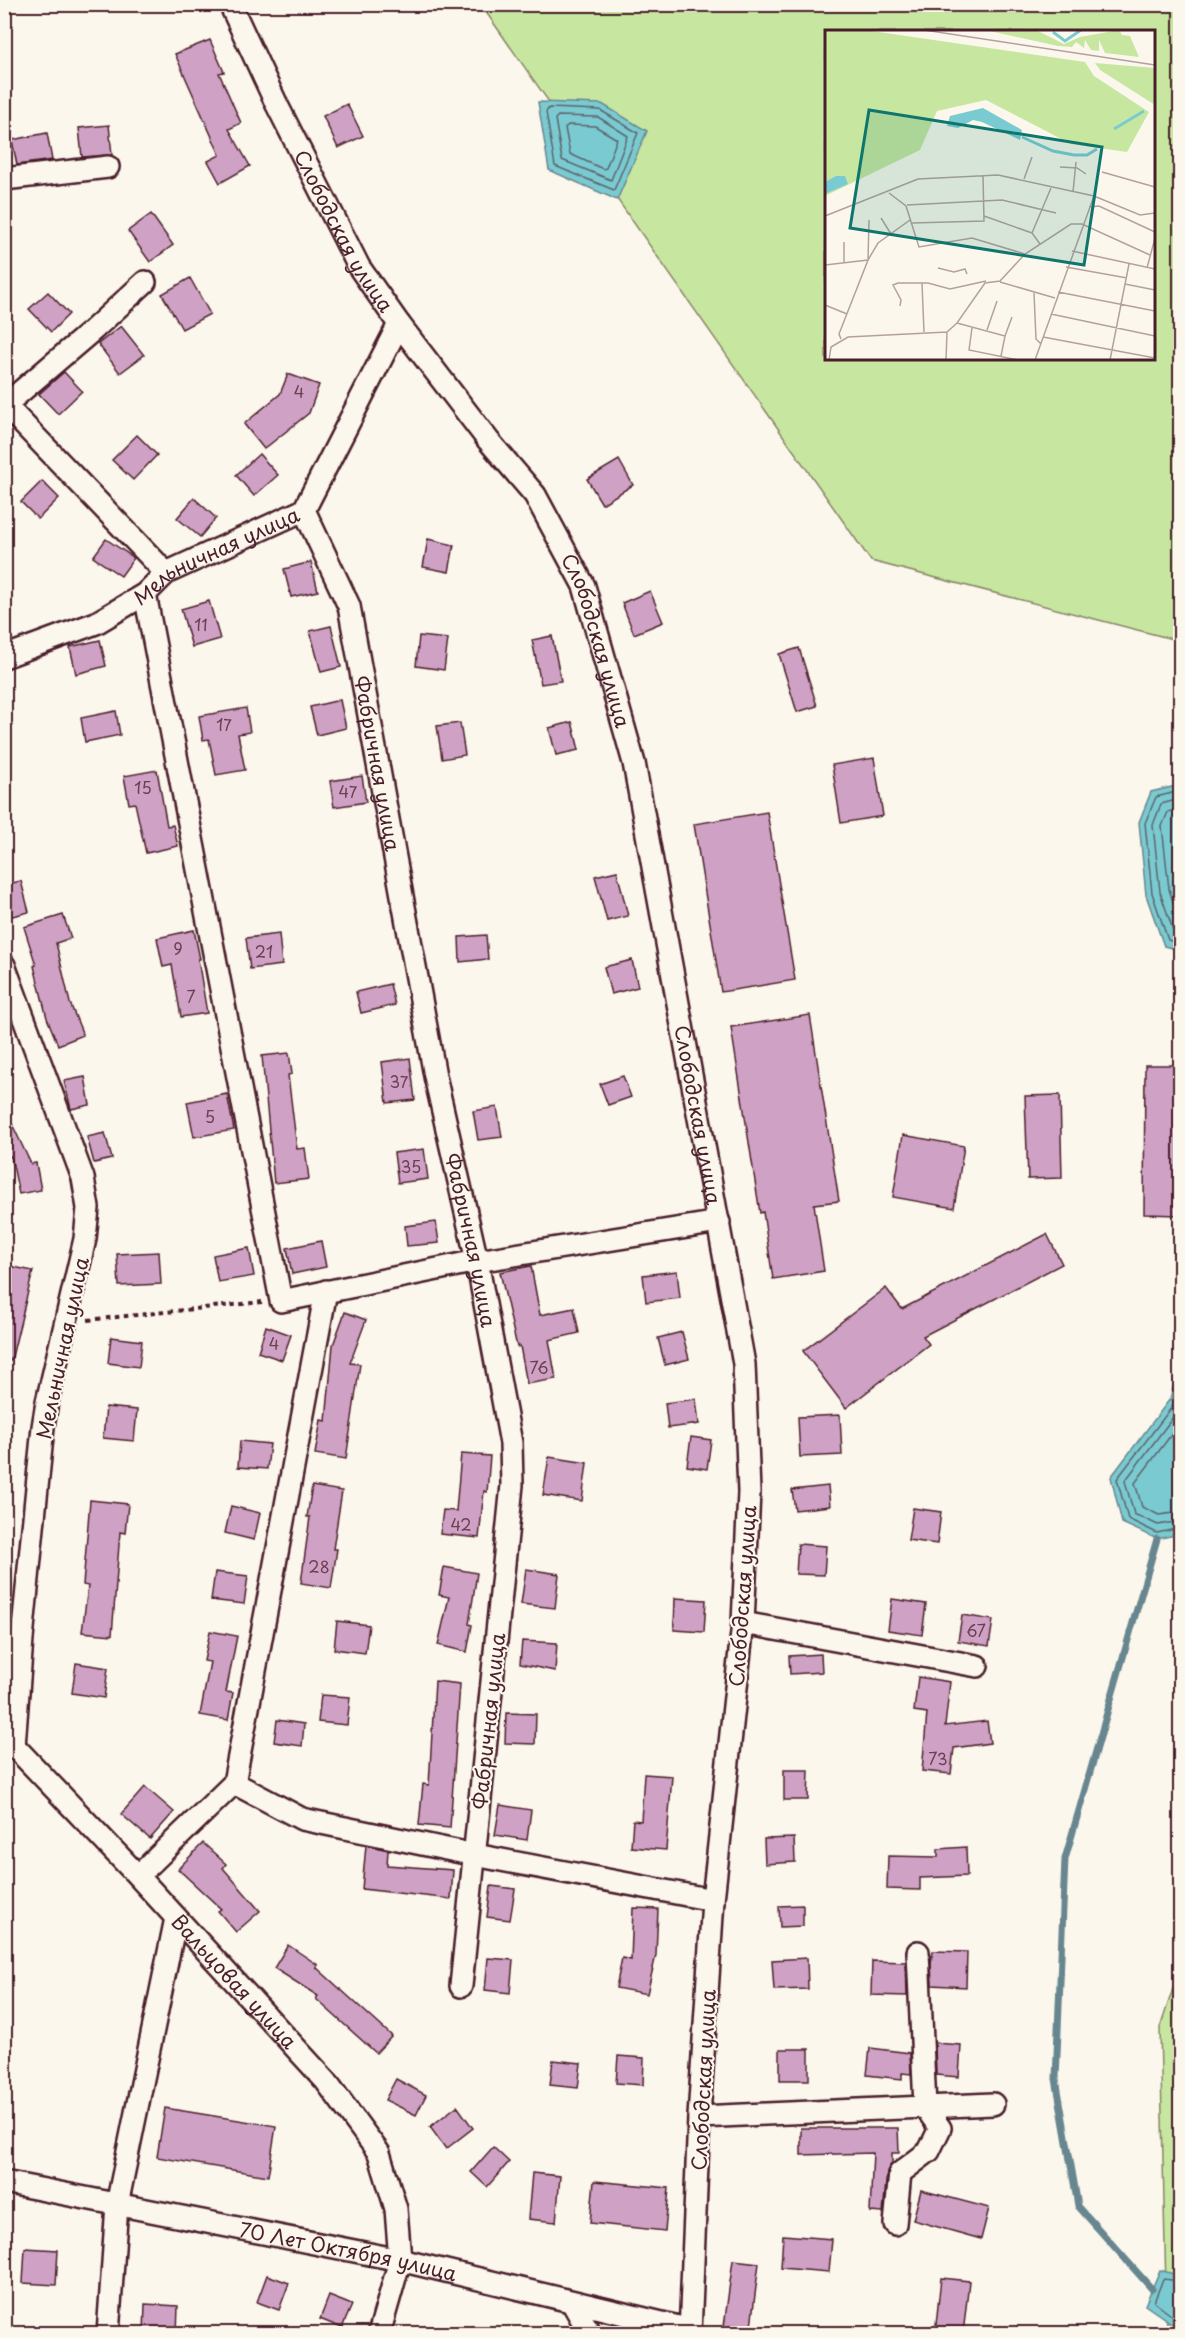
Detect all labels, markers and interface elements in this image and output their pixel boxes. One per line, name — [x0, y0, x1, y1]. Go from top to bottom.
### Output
inset map — [825, 30, 1155, 360]
street label: Слободская улица — [287, 144, 401, 318]
house number: 4 — [294, 379, 304, 403]
street label: Мельничная улица — [128, 499, 305, 612]
street label: Слободская улица — [554, 548, 638, 731]
house number: 11 — [194, 612, 208, 636]
street label: Фабричная улица — [347, 673, 409, 854]
house number: 17 — [216, 712, 232, 736]
house number: 15 — [134, 775, 152, 799]
house number: 47 — [339, 779, 358, 803]
house number: 9 — [173, 936, 183, 960]
house number: 21 — [255, 939, 273, 963]
house number: 7 — [186, 984, 196, 1008]
street label: Слободская улица — [667, 1023, 730, 1207]
house number: 37 — [390, 1069, 409, 1093]
house number: 5 — [205, 1104, 215, 1128]
street label: Фабричная улица — [438, 1150, 504, 1330]
house number: 35 — [401, 1154, 421, 1178]
street label: Мельничная улица — [28, 1254, 96, 1442]
house number: 4 — [269, 1331, 279, 1355]
house number: 76 — [529, 1355, 549, 1379]
street label: Слободская улица — [721, 1504, 763, 1688]
house number: 42 — [450, 1512, 472, 1536]
house number: 28 — [308, 1554, 330, 1578]
house number: 67 — [966, 1618, 986, 1642]
street label: Фабричная улица — [464, 1631, 512, 1811]
house number: 73 — [928, 1746, 948, 1770]
street label: Вальцовая улица — [165, 1907, 304, 2056]
street label: Слободская улица — [683, 1988, 723, 2171]
street label: 70 Лет Октября улица — [237, 2214, 460, 2288]

